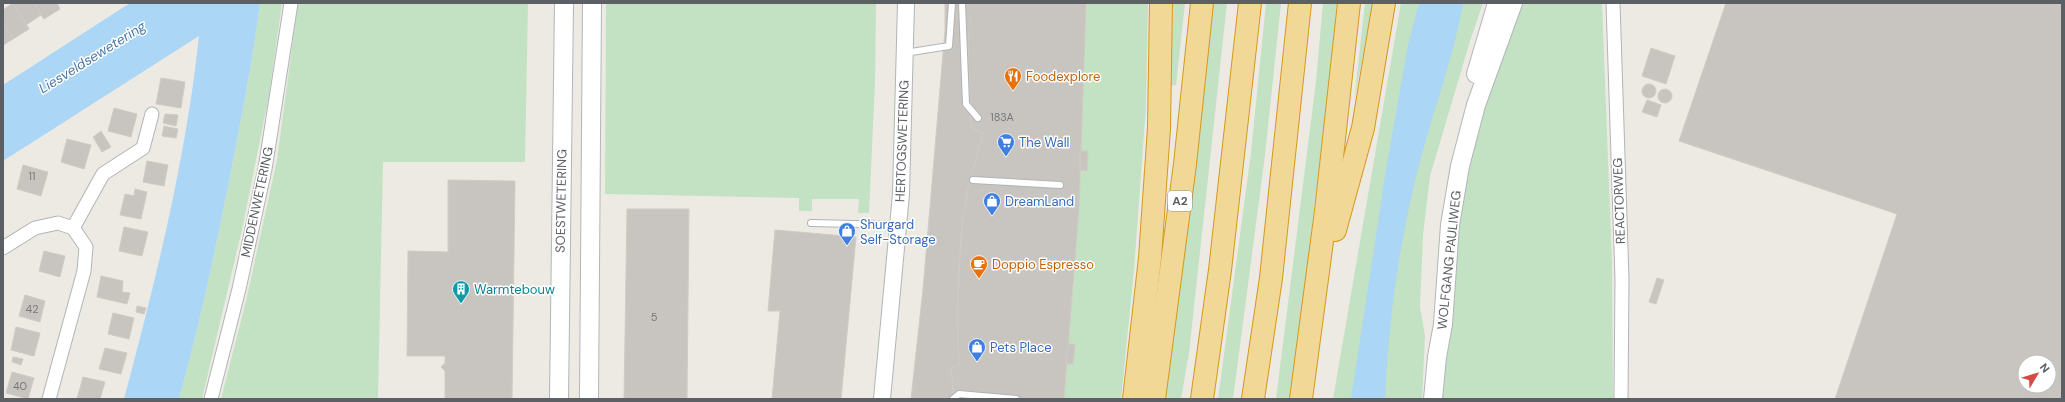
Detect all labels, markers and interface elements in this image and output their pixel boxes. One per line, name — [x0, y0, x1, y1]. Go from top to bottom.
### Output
water label: Liesveldsewetering — [35, 17, 149, 97]
restaurant icon: Foodexplore — [1003, 66, 1023, 91]
place label: Foodexplore — [1026, 68, 1100, 85]
street label: HERTOGSWETERING — [891, 80, 913, 202]
house number: 183A — [990, 110, 1014, 124]
supermarket icon: The Wall — [996, 132, 1016, 157]
place label: The Wall — [1019, 134, 1069, 151]
street label: MIDDENWETERING — [237, 145, 277, 259]
street label: SOESTWETERING — [552, 149, 570, 253]
street label: REACTORWEG — [1609, 157, 1629, 244]
house number: 11 — [29, 169, 35, 183]
street label: WOLFGANG PAULIWEG — [1433, 189, 1465, 330]
shop icon: DreamLand — [982, 191, 1002, 216]
road number: A2 — [1168, 191, 1192, 211]
place label: DreamLand — [1005, 193, 1074, 210]
place label: Shurgard Self-Storage — [860, 216, 936, 248]
shop icon: Shurgard Self-Storage — [837, 221, 857, 246]
cafe icon: Doppio Espresso — [969, 254, 989, 279]
place label: Doppio Espresso — [992, 256, 1094, 273]
building icon: Warmtebouw — [451, 279, 471, 304]
place label: Warmtebouw — [474, 281, 555, 298]
house number: 42 — [25, 302, 39, 316]
house number: 5 — [651, 310, 658, 324]
shop icon: Pets Place — [967, 337, 987, 362]
place label: Pets Place — [990, 339, 1052, 356]
north arrow — [2017, 354, 2057, 394]
text: N — [2037, 360, 2053, 375]
house number: 40 — [13, 379, 27, 393]

